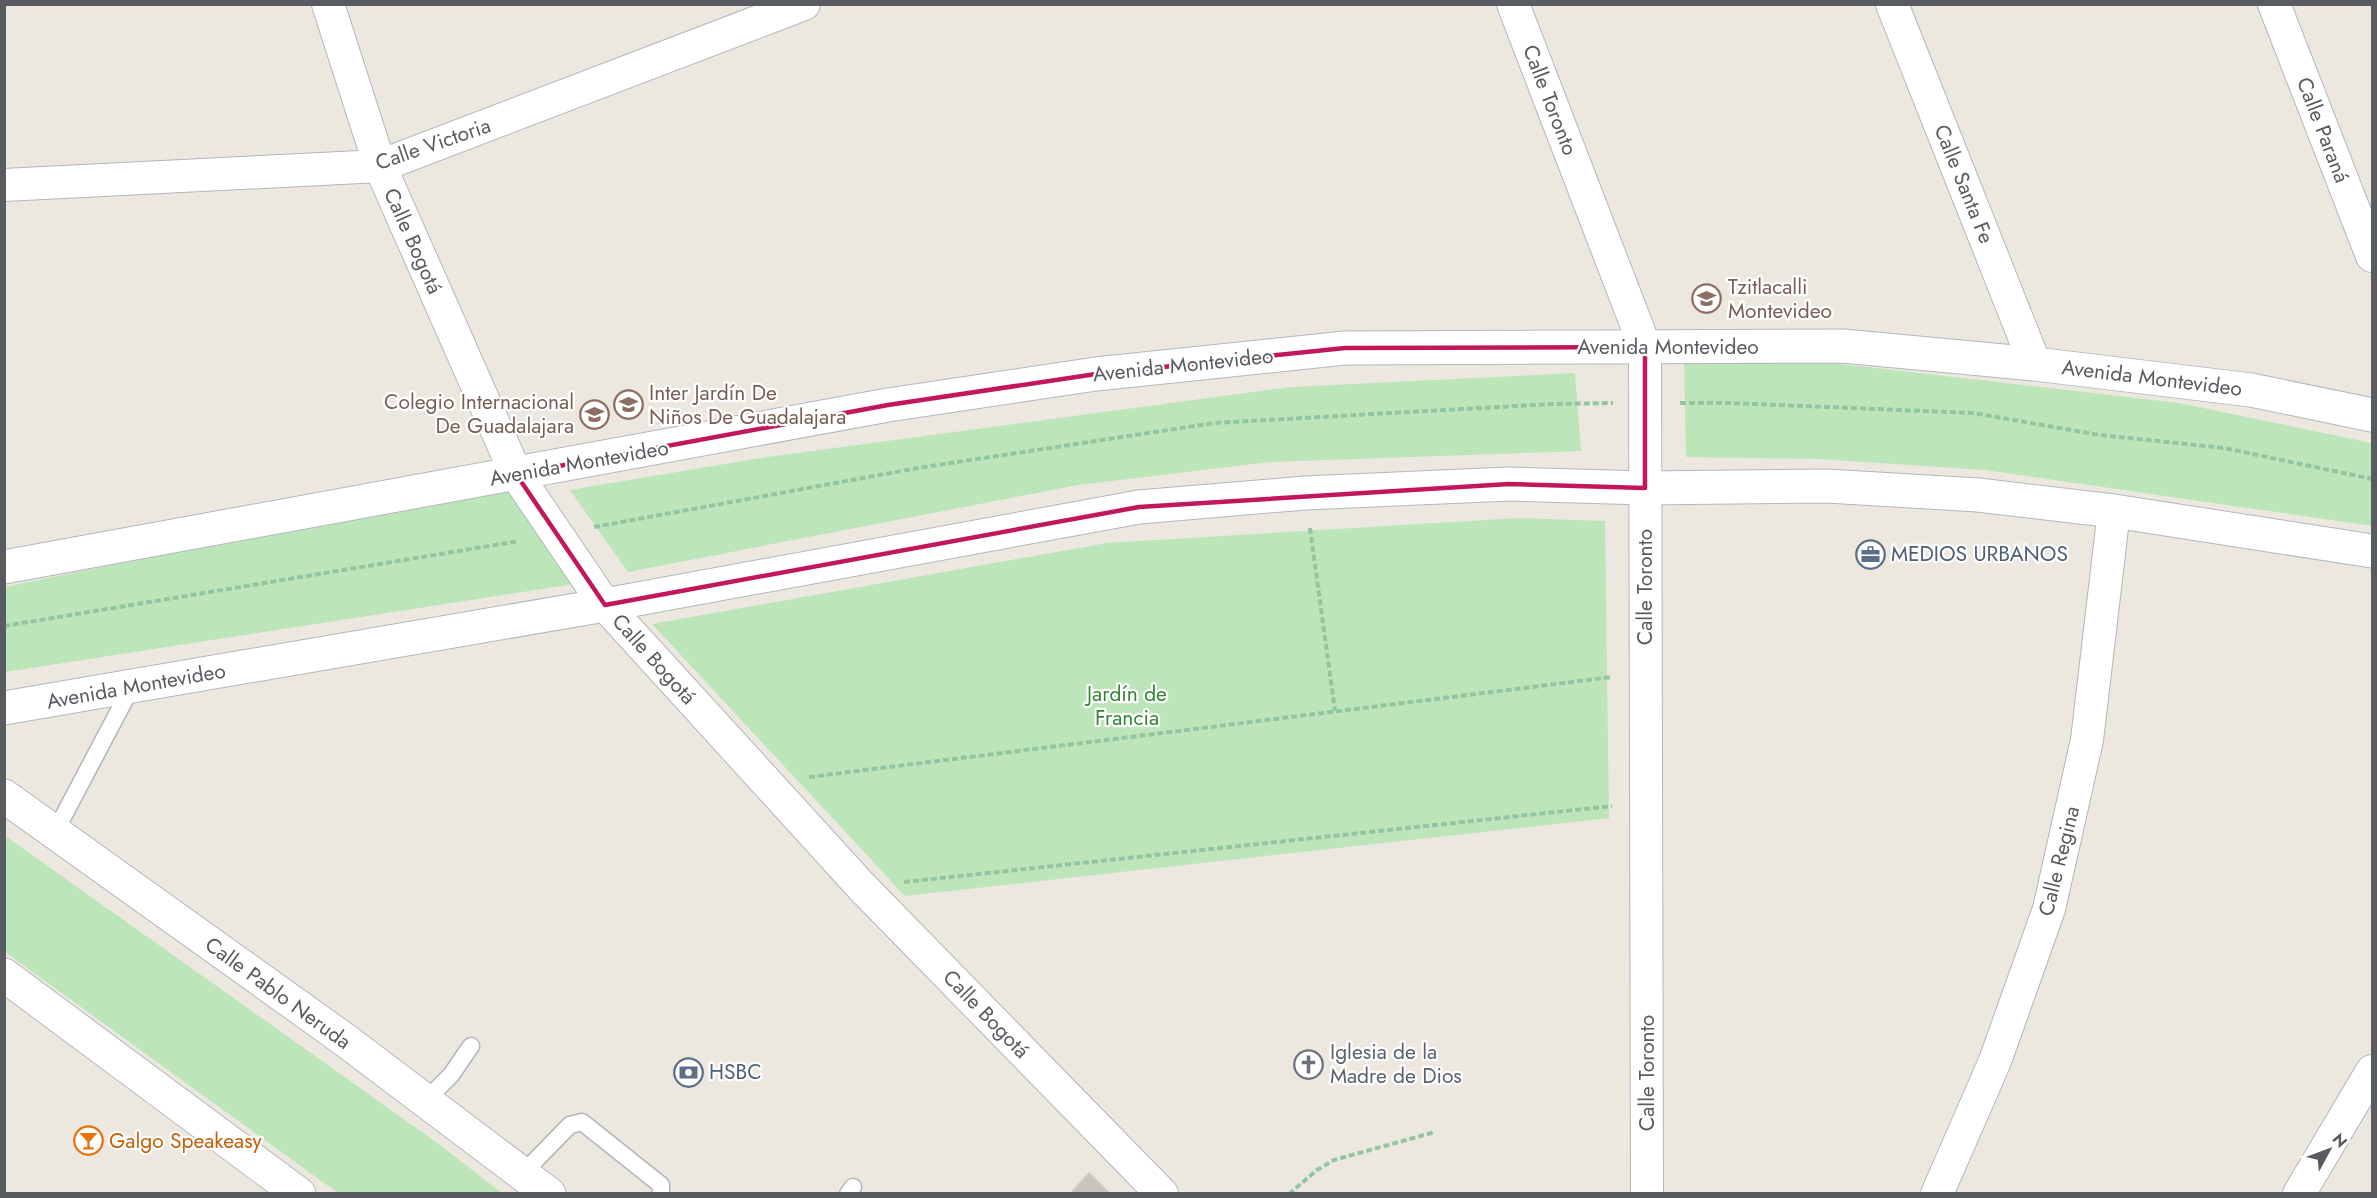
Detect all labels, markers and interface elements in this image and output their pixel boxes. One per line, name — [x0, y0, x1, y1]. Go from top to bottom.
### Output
street label: Calle Toronto — [1515, 40, 1585, 160]
street label: Calle Paraná — [2289, 73, 2357, 187]
street label: Calle Victoria — [371, 110, 495, 178]
street label: Calle Santa Fe — [1926, 120, 2002, 248]
street label: Calle Bogotá — [376, 183, 450, 299]
place label: Tzitlacalli Montevideo — [1728, 272, 1832, 326]
school or university icon: Tzitlacalli Montevideo — [1691, 283, 1723, 315]
street label: Avenida Montevideo — [1577, 332, 1759, 362]
street label: Avenida Montevideo — [1091, 341, 1275, 389]
street label: Avenida Montevideo — [2060, 352, 2244, 404]
place label: Inter Jardín De Niños De Guadalajara — [649, 378, 846, 432]
place label: Colegio Internacional De Guadalajara — [384, 387, 574, 441]
school or university icon: Inter Jardín De Niños De Guadalajara — [612, 389, 644, 421]
school or university icon: Colegio Internacional De Guadalajara — [579, 398, 611, 430]
street label: Avenida Montevideo — [487, 432, 671, 494]
street label: Calle Toronto — [1630, 529, 1660, 645]
office icon: MEDIOS URBANOS — [1854, 538, 1886, 570]
place label: MEDIOS URBANOS — [1891, 539, 2068, 569]
street label: Calle Bogotá — [605, 607, 703, 711]
street label: Avenida Montevideo — [44, 655, 228, 717]
park label: Jardín de Francia — [1084, 679, 1167, 733]
street label: Calle Regina — [2031, 803, 2087, 919]
street label: Calle Pablo Neruda — [199, 930, 357, 1056]
street label: Calle Bogotá — [936, 963, 1036, 1065]
street label: Calle Toronto — [1632, 1015, 1662, 1131]
place label: Iglesia de la Madre de Dios — [1330, 1037, 1462, 1091]
church icon: Iglesia de la Madre de Dios — [1293, 1048, 1325, 1080]
bank icon: HSBC — [672, 1056, 704, 1088]
place label: HSBC — [709, 1057, 762, 1087]
north arrow — [2299, 1120, 2359, 1180]
bar icon: Galgo Speakeasy — [72, 1125, 104, 1157]
place label: Galgo Speakeasy — [109, 1126, 263, 1156]
text: N — [2327, 1128, 2353, 1153]

